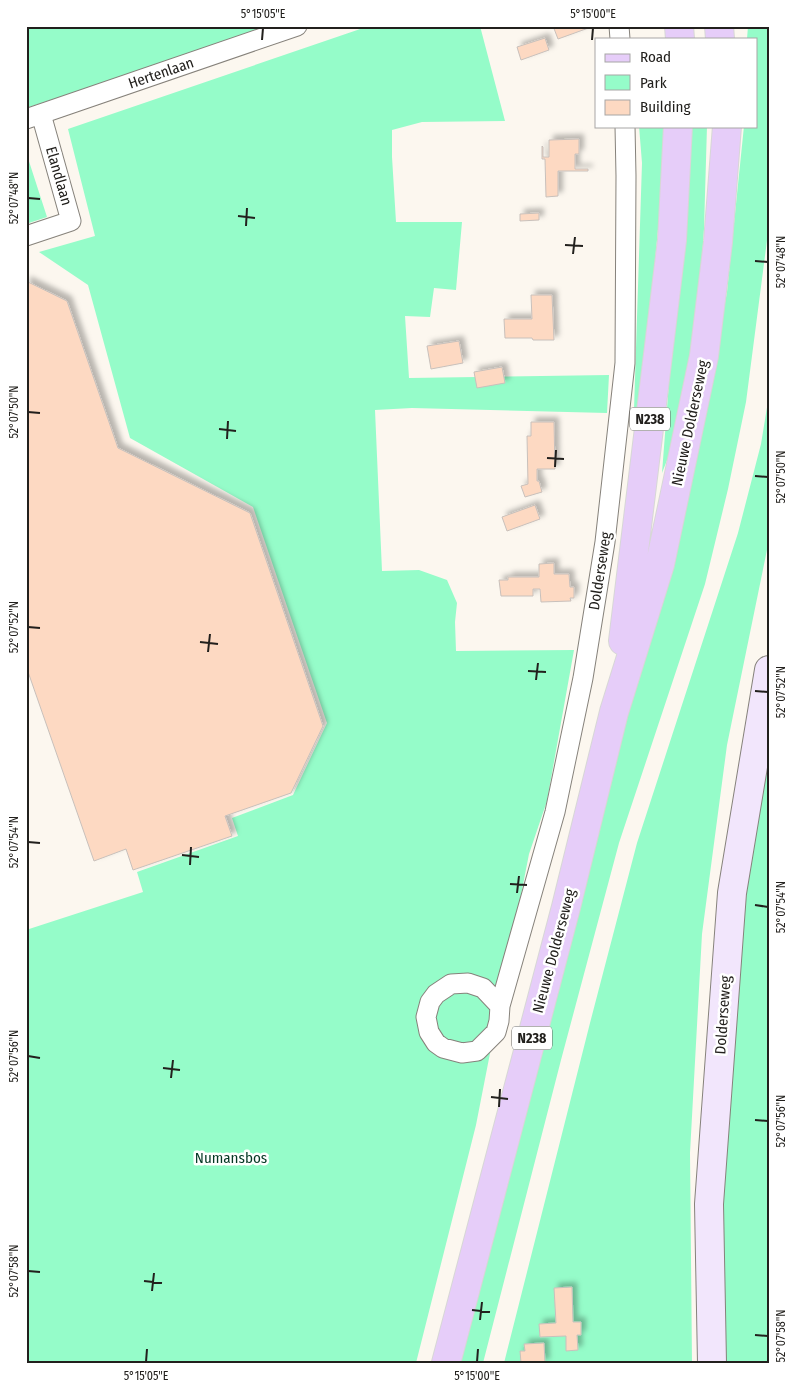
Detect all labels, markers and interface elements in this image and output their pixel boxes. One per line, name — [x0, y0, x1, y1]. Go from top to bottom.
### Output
text: 5°15'05"E — [241, 7, 286, 21]
text: 5°15'00"E — [570, 7, 616, 21]
legend — [595, 38, 758, 128]
text: Road — [640, 48, 671, 66]
street label: Hertenlaan — [126, 53, 196, 93]
text: Park — [640, 74, 667, 92]
text: Building — [640, 98, 691, 116]
street label: Elandlaan — [42, 144, 76, 208]
text: 52°07'48"N — [7, 172, 21, 224]
text: 52°07'48"N — [774, 236, 788, 288]
street label: Nieuwe Dolderseweg — [668, 359, 712, 487]
text: 52°07'50"N — [7, 385, 21, 439]
road number: N238 — [630, 408, 670, 430]
text: 52°07'50"N — [774, 450, 788, 504]
street label: Dolderseweg — [585, 531, 615, 611]
text: 52°07'52"N — [7, 601, 21, 653]
text: 52°07'52"N — [774, 666, 788, 718]
text: 52°07'54"N — [7, 816, 21, 868]
text: 52°07'54"N — [774, 881, 788, 933]
street label: Nieuwe Dolderseweg — [529, 887, 579, 1015]
street label: Dolderseweg — [711, 975, 735, 1055]
road number: N238 — [512, 1026, 552, 1050]
text: 52°07'56"N — [7, 1030, 21, 1082]
text: 52°07'56"N — [774, 1095, 788, 1147]
park label: Numansbos — [195, 1149, 267, 1167]
text: 52°07'58"N — [7, 1245, 21, 1297]
text: 52°07'58"N — [774, 1310, 788, 1362]
text: 5°15'05"E — [124, 1369, 169, 1383]
text: 5°15'00"E — [454, 1369, 500, 1383]

